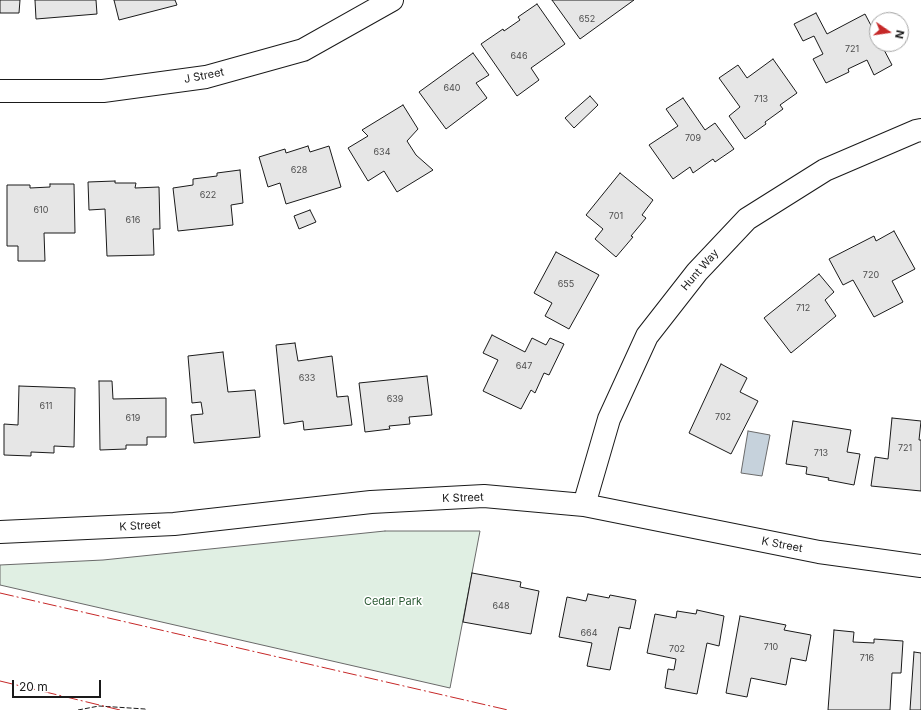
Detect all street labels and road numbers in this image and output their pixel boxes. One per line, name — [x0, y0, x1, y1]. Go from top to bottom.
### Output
street label: J Street — [183, 66, 225, 86]
street label: Hunt Way — [679, 247, 721, 293]
street label: K Street — [442, 491, 484, 505]
street label: K Street — [119, 518, 161, 534]
street label: K Street — [760, 535, 804, 555]

